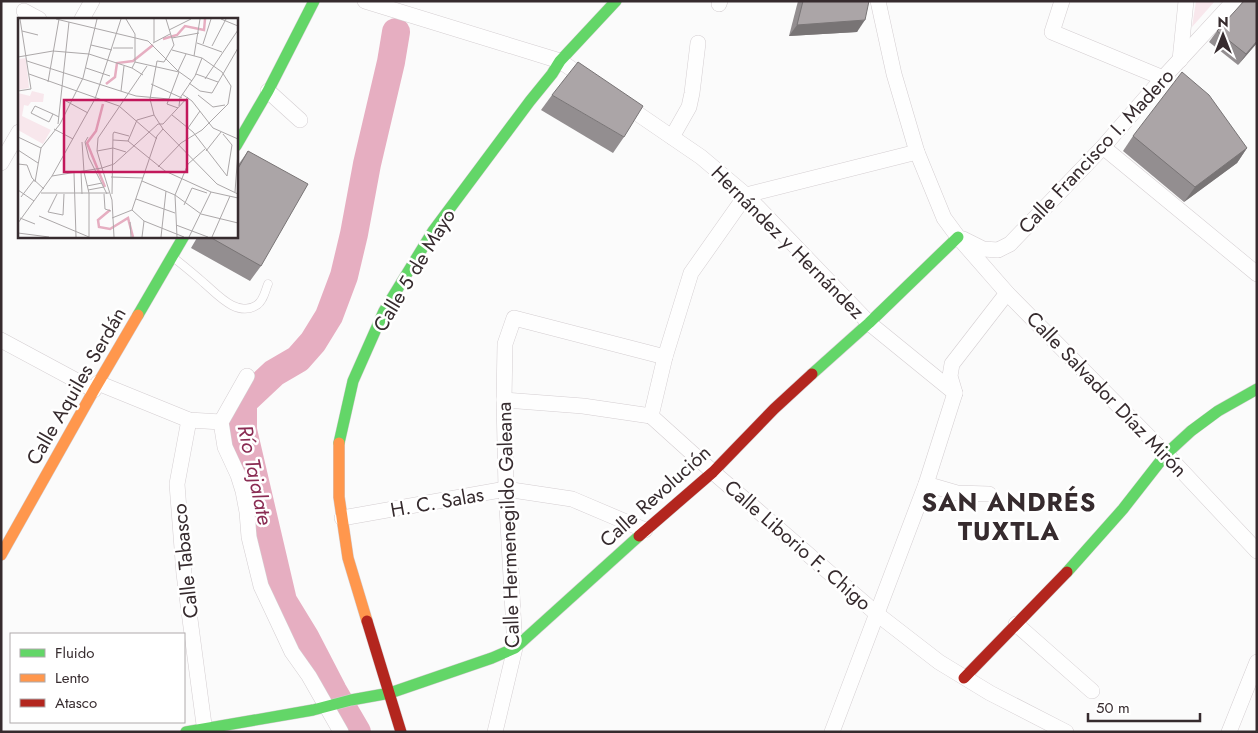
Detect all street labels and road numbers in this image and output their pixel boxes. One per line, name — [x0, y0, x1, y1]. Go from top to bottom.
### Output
street label: Calle Francisco I. Madero — [1012, 62, 1181, 240]
street label: Hernández y Hernández — [704, 159, 871, 326]
street label: Calle 5 de Mayo — [366, 203, 463, 337]
street label: Calle Aquiles Serdán — [19, 302, 133, 470]
street label: Calle Salvador Díaz Mirón — [1020, 305, 1194, 484]
street label: Calle Hermenegildo Galeana — [490, 401, 527, 649]
street label: Calle Revolución — [593, 439, 717, 554]
street label: Calle Liborio F. Chigo — [718, 473, 878, 618]
street label: H. C. Salas — [388, 480, 486, 525]
street label: Calle Tabasco — [165, 502, 206, 620]

